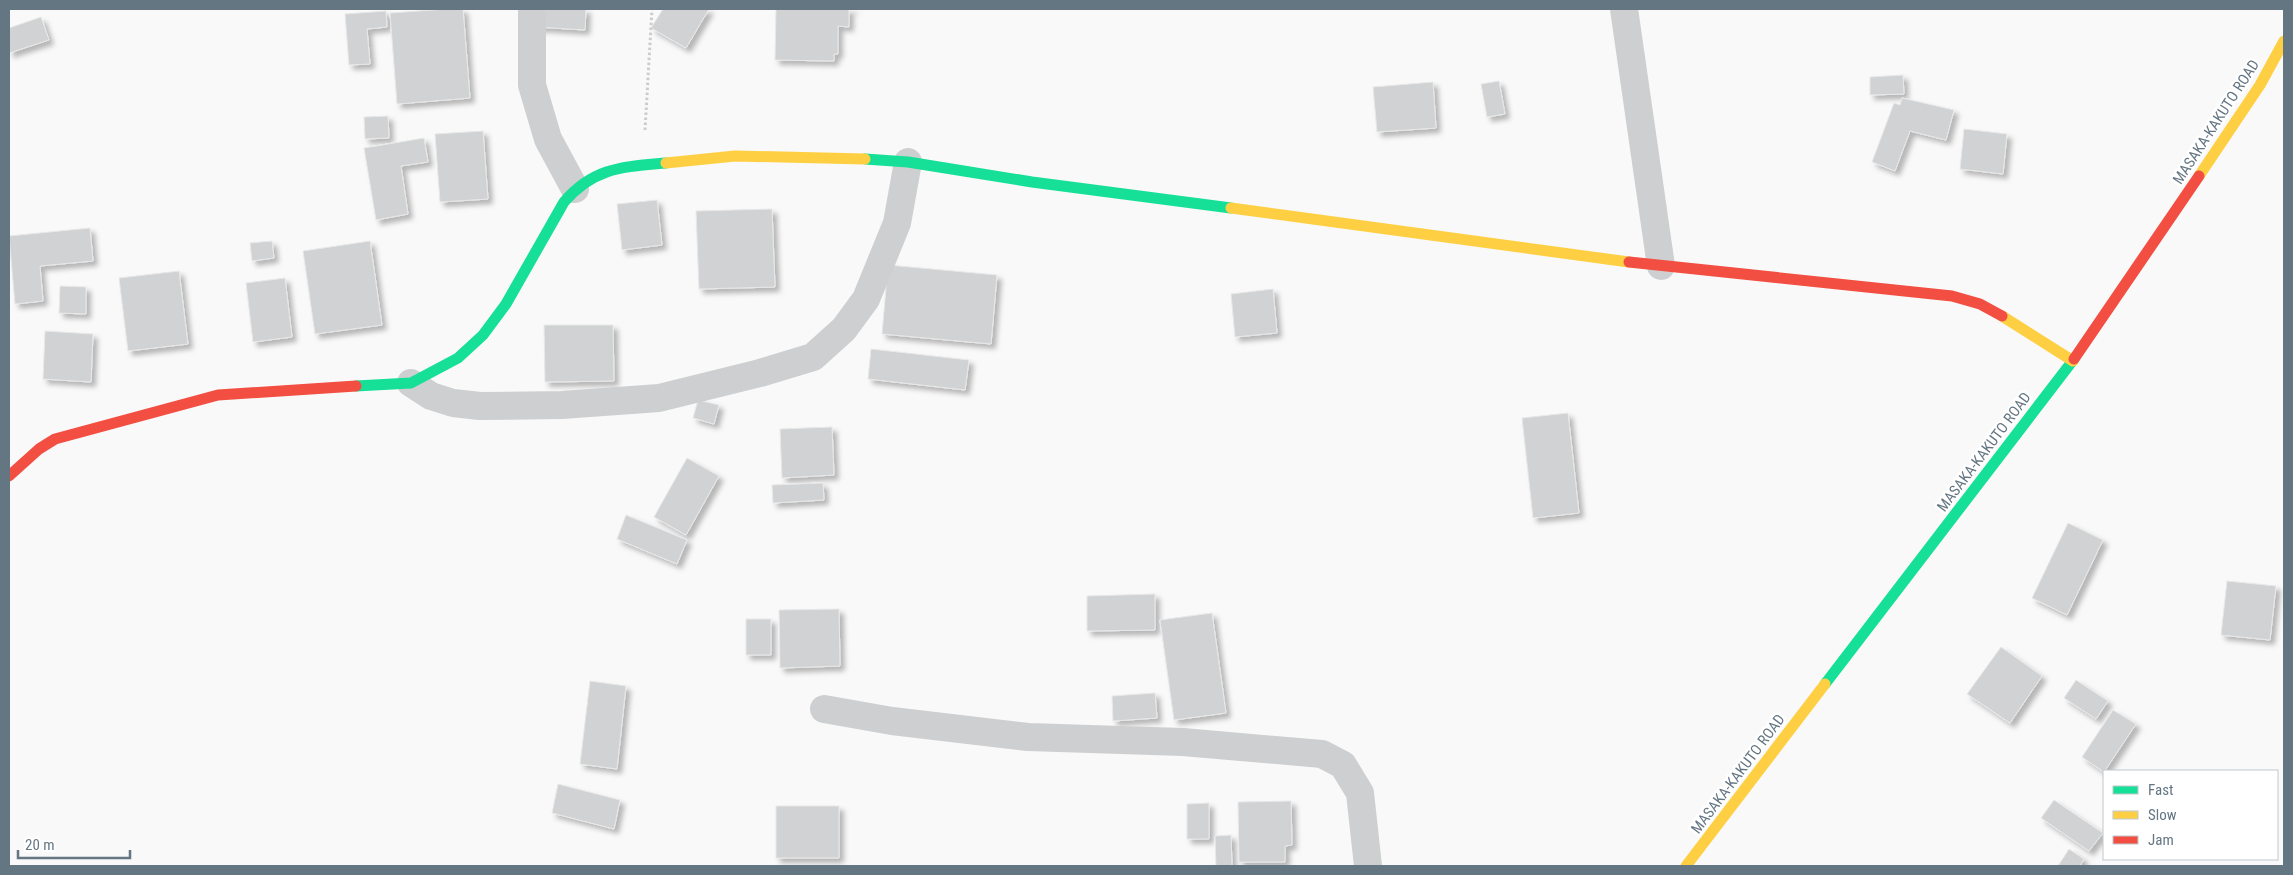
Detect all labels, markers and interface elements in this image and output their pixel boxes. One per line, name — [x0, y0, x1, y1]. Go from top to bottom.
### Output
street label: MASAKA-KAKUTO ROAD — [2169, 56, 2263, 188]
street label: MASAKA-KAKUTO ROAD — [1933, 389, 2035, 515]
street label: MASAKA-KAKUTO ROAD — [1687, 711, 1789, 837]
legend — [2103, 770, 2278, 860]
text: Fast — [2148, 781, 2173, 799]
text: Slow — [2148, 806, 2177, 824]
scale bar — [18, 828, 130, 860]
text: Jam — [2148, 831, 2174, 849]
text: 20 m — [25, 836, 55, 854]

